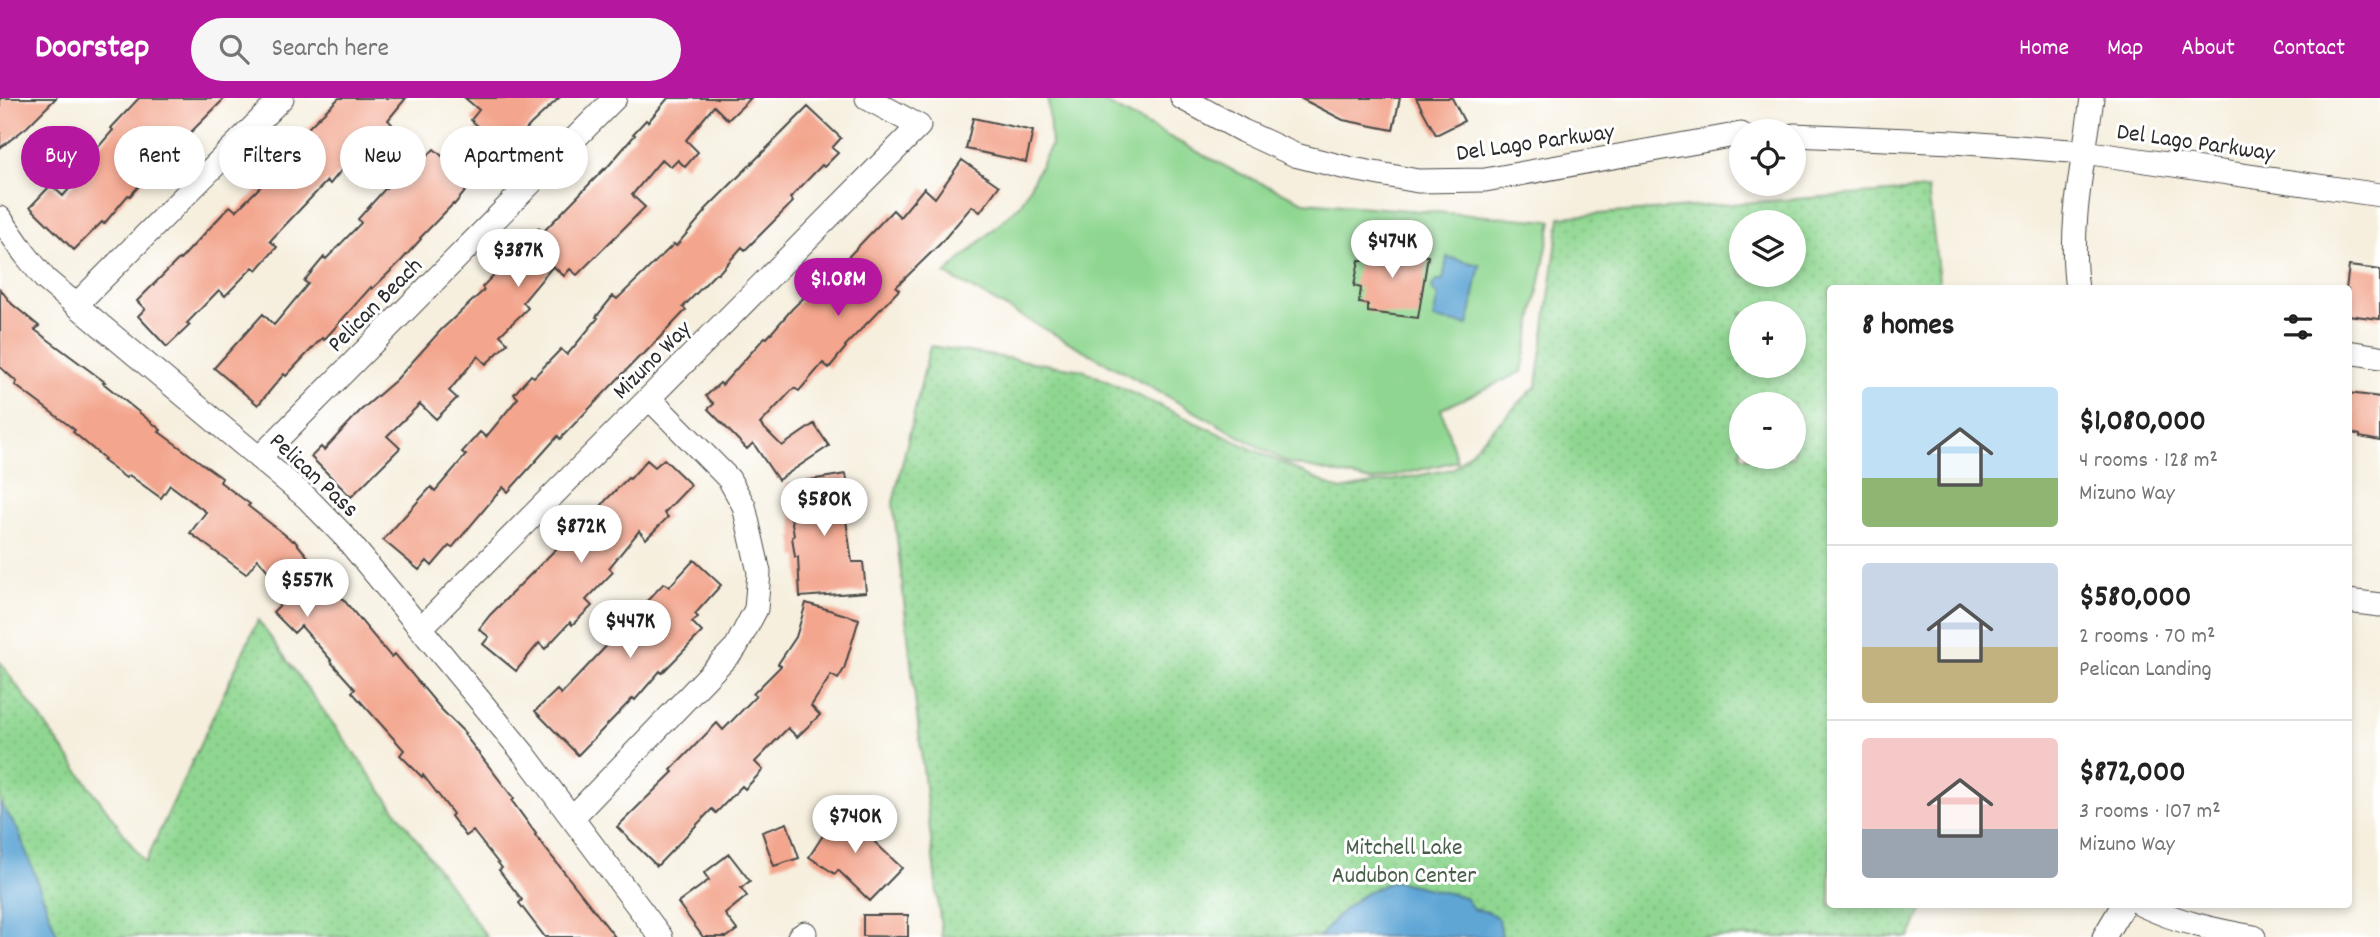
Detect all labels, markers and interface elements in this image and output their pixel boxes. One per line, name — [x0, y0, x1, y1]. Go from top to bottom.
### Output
search box — [191, 18, 681, 81]
text: Doorstep — [35, 26, 149, 73]
icon: search — [215, 30, 253, 68]
text: Search here — [271, 31, 389, 68]
text: Home — [2019, 32, 2069, 66]
text: Map — [2107, 32, 2143, 66]
text: About — [2181, 32, 2235, 66]
text: Contact — [2273, 32, 2345, 66]
street label: Del Lago Parkway — [1454, 116, 1618, 172]
street label: Del Lago Parkway — [2114, 116, 2278, 172]
map controls — [1729, 119, 1806, 469]
button: locate — [1729, 119, 1806, 196]
chip: Buy — [21, 126, 100, 189]
chip: Rent — [114, 126, 205, 189]
chip: Filters — [219, 126, 326, 189]
chip: New — [340, 126, 426, 189]
chip: Apartment — [440, 126, 588, 189]
button: layers — [1729, 210, 1806, 287]
pin: $474K — [1343, 220, 1441, 280]
text: $474K — [1367, 226, 1417, 259]
pin: $387K — [469, 230, 567, 289]
text: $387K — [493, 235, 543, 268]
street label: Pelican Beach — [321, 251, 432, 362]
pin: $1.08M — [781, 258, 895, 318]
text: $1.08M — [810, 264, 866, 297]
button: + — [1729, 301, 1806, 378]
text: 8 homes — [1862, 306, 1954, 349]
icon: filters — [2279, 308, 2317, 346]
street label: Mizuno Way — [606, 313, 701, 408]
button: − — [1729, 392, 1806, 469]
text: $1,080,000 — [2079, 402, 2206, 445]
icon: home — [1918, 415, 2002, 499]
street label: Pelican Pass — [261, 426, 365, 527]
text: 4 rooms · 128 m² — [2079, 445, 2218, 478]
pin: $580K — [775, 478, 873, 538]
text: Mizuno Way — [2079, 478, 2175, 511]
text: $580K — [797, 484, 851, 517]
pin: $872K — [532, 505, 630, 565]
text: $872K — [556, 511, 606, 544]
pin: $557K — [258, 560, 356, 619]
text: $557K — [281, 565, 333, 598]
text: $580,000 — [2079, 578, 2191, 621]
icon: home — [1918, 591, 2002, 675]
pin: $447K — [581, 601, 679, 660]
text: $447K — [605, 606, 655, 639]
text: 2 rooms · 70 m² — [2079, 621, 2215, 654]
text: Pelican Landing — [2079, 654, 2212, 687]
text: $872,000 — [2079, 753, 2186, 796]
icon: home — [1918, 766, 2002, 850]
pin: $740K — [806, 796, 904, 855]
text: 3 rooms · 107 m² — [2079, 796, 2221, 829]
text: $740K — [828, 801, 882, 834]
text: Mizuno Way — [2079, 829, 2175, 862]
park label: Mitchell Lake Audubon Center — [1332, 832, 1476, 894]

